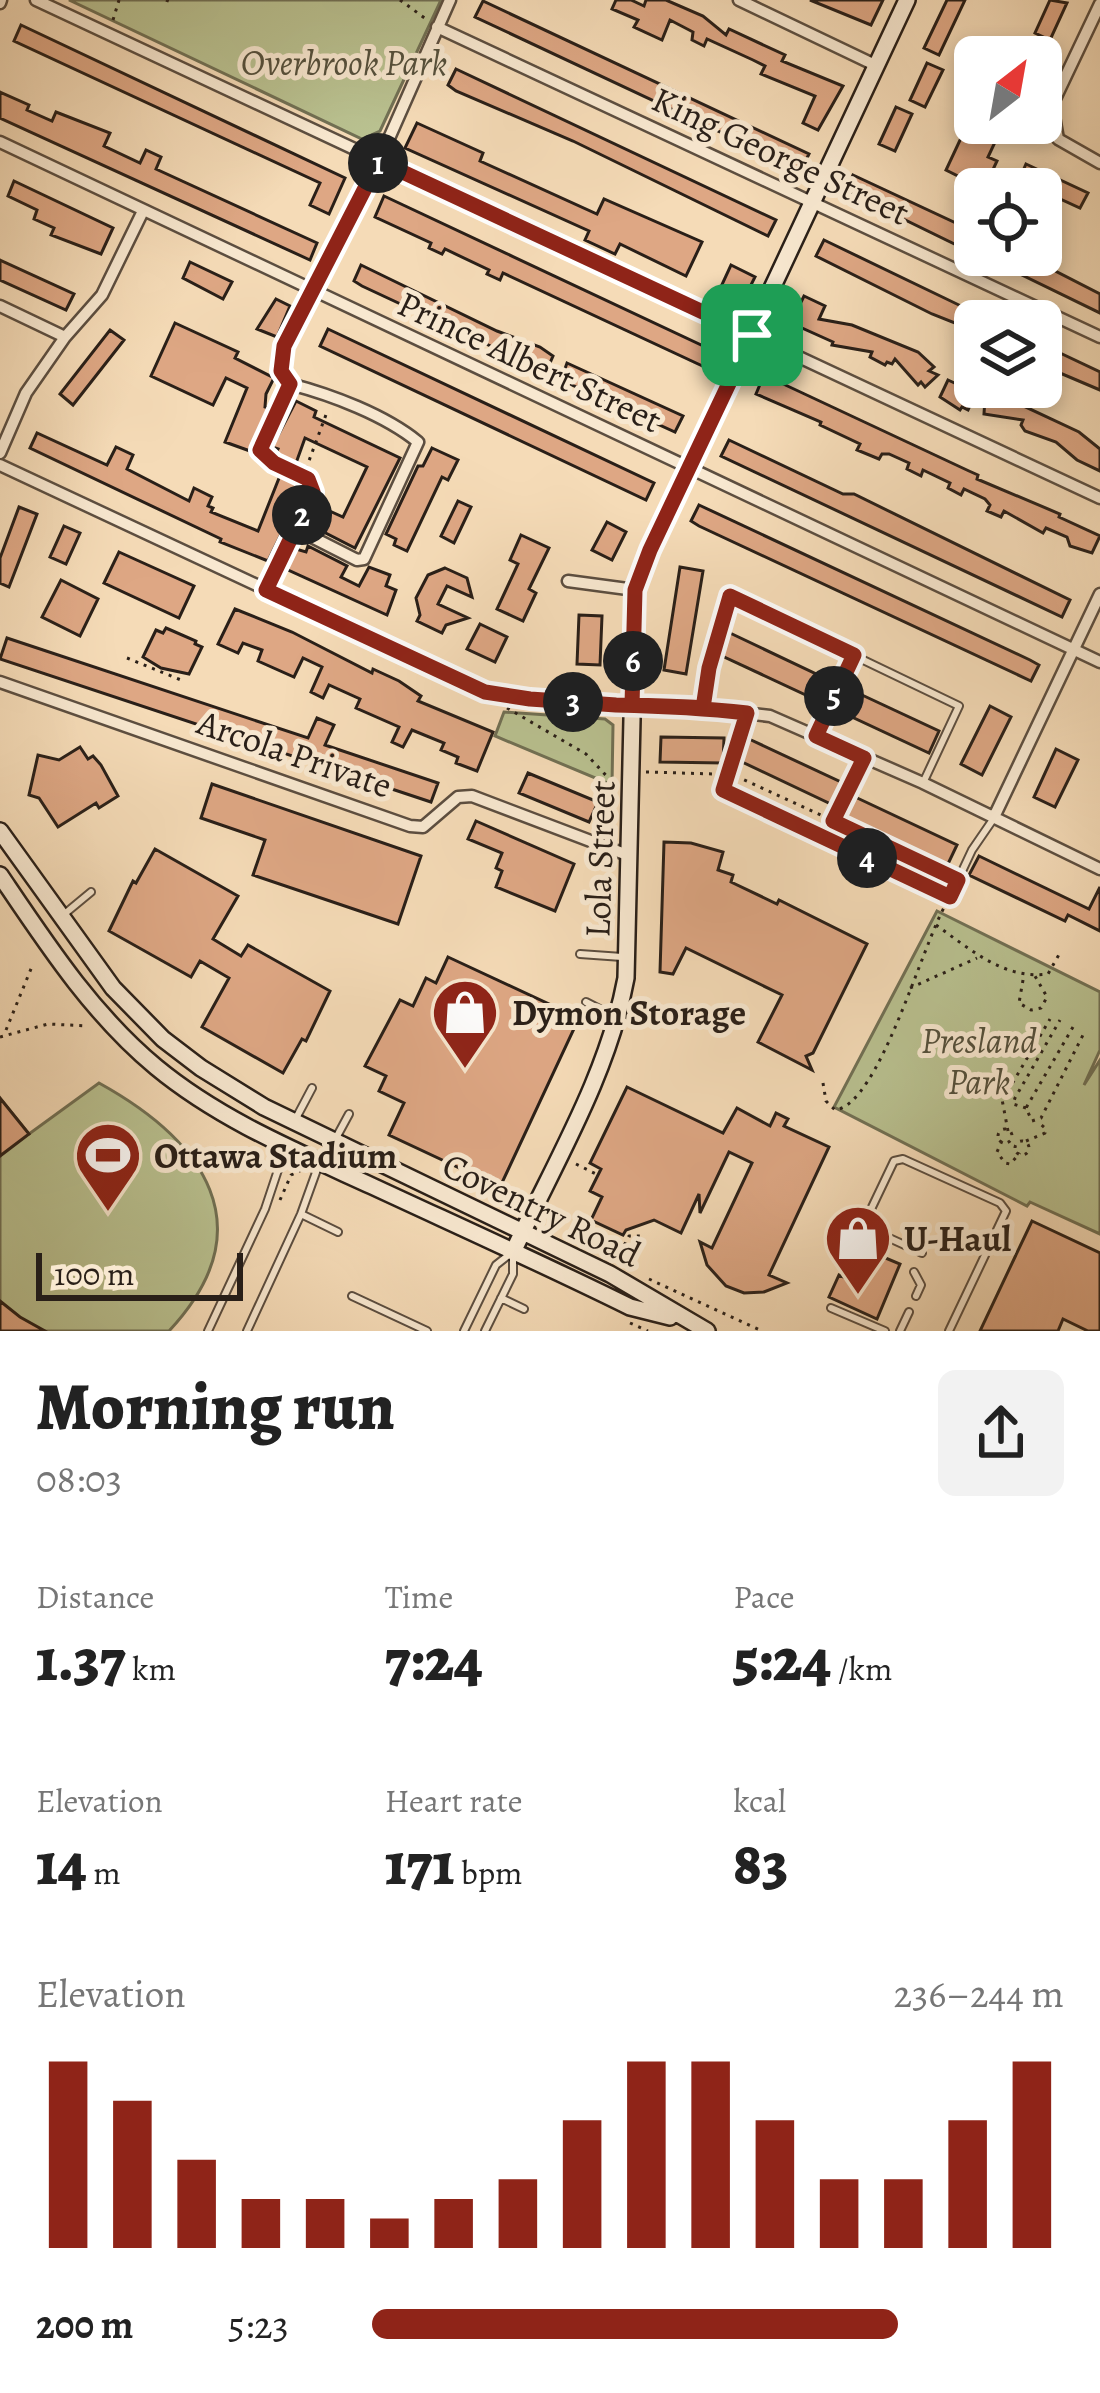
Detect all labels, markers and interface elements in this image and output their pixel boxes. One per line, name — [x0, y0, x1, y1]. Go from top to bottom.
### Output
north arrow — [954, 36, 1062, 144]
map controls — [954, 36, 1062, 408]
park label: Overbrook Park — [241, 38, 447, 87]
street label: King George Street — [644, 74, 917, 237]
pin: 1 — [348, 133, 408, 193]
text: 1 — [372, 140, 384, 185]
button: locate — [954, 168, 1062, 276]
street label: Prince Albert Street — [390, 279, 670, 444]
pin — [701, 284, 803, 386]
button: layers — [954, 300, 1062, 408]
icon: arrive — [719, 302, 785, 368]
pin: 2 — [272, 485, 332, 545]
text: 2 — [294, 492, 310, 537]
pin: 6 — [603, 631, 663, 691]
text: 6 — [625, 638, 641, 683]
pin: 5 — [804, 666, 864, 726]
pin: 3 — [543, 672, 603, 732]
text: 5 — [827, 673, 841, 718]
text: 3 — [566, 679, 580, 724]
street label: Arcola Private — [190, 697, 399, 810]
street label: Lola Street — [572, 779, 627, 939]
pin: 4 — [837, 828, 897, 888]
text: 4 — [859, 835, 875, 880]
shop icon: Dymon Storage — [430, 977, 500, 1071]
place label: Dymon Storage — [512, 988, 746, 1037]
park label: Presland Park — [921, 1016, 1037, 1106]
sports icon: Ottawa Stadium — [73, 1120, 143, 1214]
place label: Ottawa Stadium — [154, 1131, 397, 1180]
street label: Coventry Road — [435, 1140, 650, 1279]
shop icon: U-Haul — [823, 1203, 893, 1297]
place label: U-Haul — [904, 1214, 1012, 1263]
scale bar — [36, 1247, 243, 1300]
text: 100 m — [54, 1251, 134, 1296]
text: Morning run — [36, 1362, 395, 1452]
button: share — [938, 1370, 1064, 1496]
text: 08:03 — [36, 1452, 122, 1505]
text: Distance — [36, 1574, 154, 1619]
text: Time — [385, 1574, 453, 1619]
text: Pace — [733, 1574, 795, 1619]
text: 1.37 — [36, 1619, 126, 1701]
text: 7:24 — [385, 1619, 483, 1701]
text: 5:24 — [733, 1619, 831, 1701]
text: km — [126, 1646, 176, 1691]
text: /km — [831, 1646, 892, 1691]
text: Elevation — [36, 1778, 163, 1823]
text: Heart rate — [385, 1778, 522, 1823]
text: kcal — [733, 1778, 786, 1823]
text: 14 — [36, 1823, 87, 1905]
text: 171 — [385, 1823, 454, 1905]
text: 83 — [733, 1823, 788, 1905]
text: m — [87, 1850, 121, 1895]
text: bpm — [454, 1850, 523, 1895]
text: Elevation — [36, 1967, 186, 2020]
text: 236–244 m — [893, 1967, 1064, 2020]
text: 200 m — [36, 2298, 134, 2351]
text: 5:23 — [228, 2298, 289, 2351]

